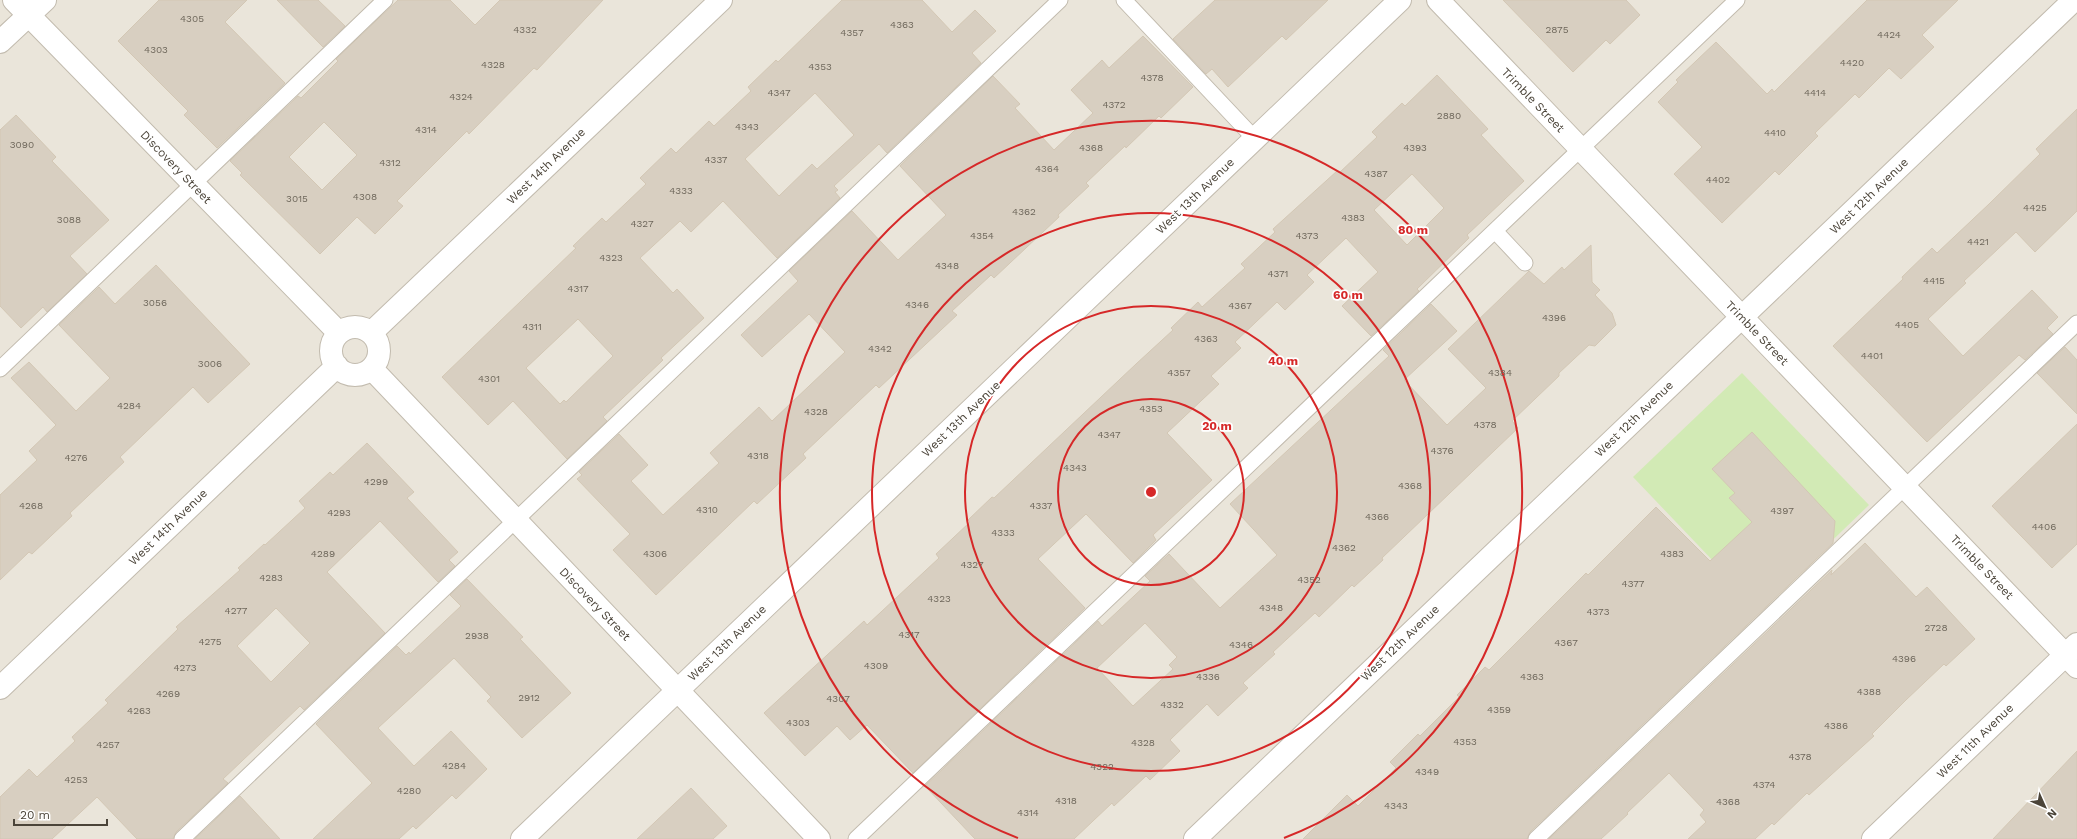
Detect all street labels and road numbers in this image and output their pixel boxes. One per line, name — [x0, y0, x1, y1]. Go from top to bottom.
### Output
street label: Trimble Street — [1499, 65, 1567, 135]
street label: West 14th Avenue — [504, 125, 588, 207]
street label: Discovery Street — [138, 128, 214, 206]
street label: West 13th Avenue — [1153, 155, 1237, 237]
street label: West 12th Avenue — [1827, 155, 1911, 237]
street label: Trimble Street — [1723, 298, 1791, 368]
street label: West 13th Avenue — [919, 378, 1003, 460]
street label: West 12th Avenue — [1592, 378, 1676, 460]
street label: West 14th Avenue — [126, 486, 210, 568]
street label: Trimble Street — [1948, 532, 2016, 602]
street label: Discovery Street — [557, 565, 633, 643]
street label: West 13th Avenue — [685, 602, 769, 684]
street label: West 12th Avenue — [1358, 602, 1442, 684]
street label: West 11th Avenue — [1934, 701, 2016, 781]

